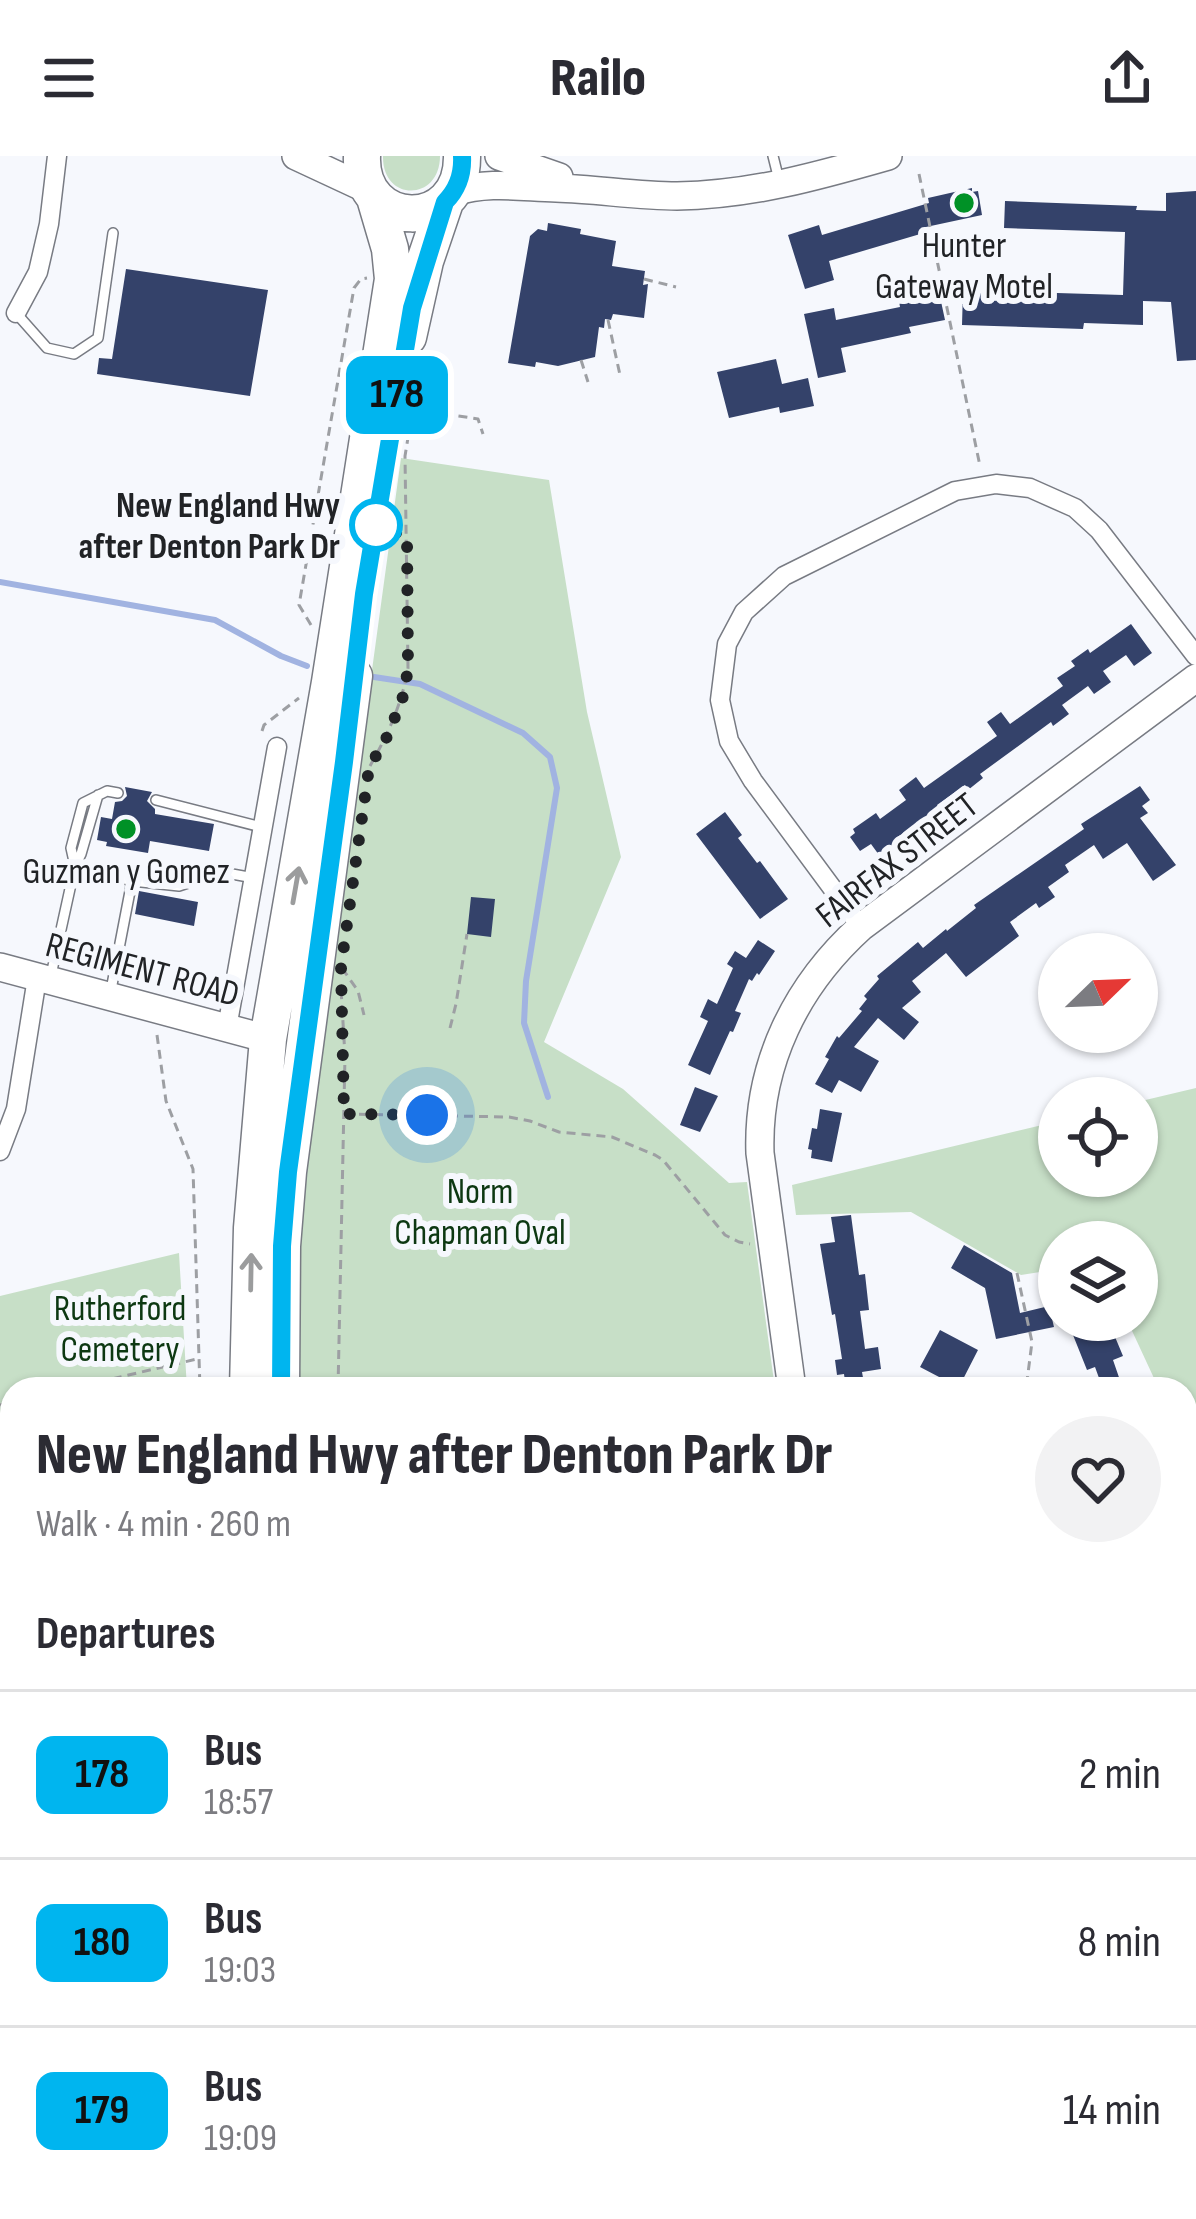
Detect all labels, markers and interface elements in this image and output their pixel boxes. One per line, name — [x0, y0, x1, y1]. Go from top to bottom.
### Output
icon: menu — [36, 45, 102, 111]
icon: share — [1094, 45, 1160, 111]
text: Railo — [550, 46, 646, 111]
marker: Hunter Gateway Motel — [951, 190, 977, 216]
place label: Hunter Gateway Motel — [875, 225, 1053, 309]
line badge: 178 — [328, 356, 466, 434]
text: 178 — [370, 369, 424, 420]
place label: New England Hwy after Denton Park Dr — [78, 485, 340, 569]
marker: New England Hwy after Denton Park Dr — [351, 500, 401, 550]
street label: FAIRFAX STREET — [808, 784, 987, 937]
marker: Guzman y Gomez — [113, 816, 139, 842]
place label: Guzman y Gomez — [22, 851, 230, 894]
one-way arrow — [285, 867, 308, 906]
street label: REGIMENT ROAD — [41, 924, 244, 1017]
north arrow — [1038, 933, 1158, 1053]
map controls — [1038, 933, 1158, 1341]
button: locate — [1038, 1077, 1158, 1197]
your location — [397, 1085, 457, 1145]
park label: Norm Chapman Oval — [394, 1171, 566, 1255]
button: layers — [1038, 1221, 1158, 1341]
one-way arrow — [239, 1253, 262, 1292]
park label: Rutherford Cemetery — [54, 1288, 186, 1372]
button: heart — [1035, 1416, 1161, 1542]
text: New England Hwy after Denton Park Dr — [36, 1422, 832, 1490]
text: Walk · 4 min · 260 m — [36, 1501, 291, 1548]
text: Departures — [36, 1607, 215, 1662]
text: Bus — [204, 1724, 262, 1779]
text: 2 min — [1079, 1747, 1161, 1802]
text: 178 — [75, 1749, 129, 1800]
text: 18:57 — [204, 1779, 273, 1826]
text: Bus — [204, 1892, 262, 1947]
text: 8 min — [1078, 1915, 1161, 1970]
text: 180 — [74, 1917, 130, 1968]
text: 19:03 — [204, 1947, 276, 1994]
text: Bus — [204, 2060, 262, 2115]
text: 14 min — [1063, 2083, 1161, 2138]
text: 179 — [75, 2085, 129, 2136]
text: 19:09 — [204, 2115, 277, 2162]

